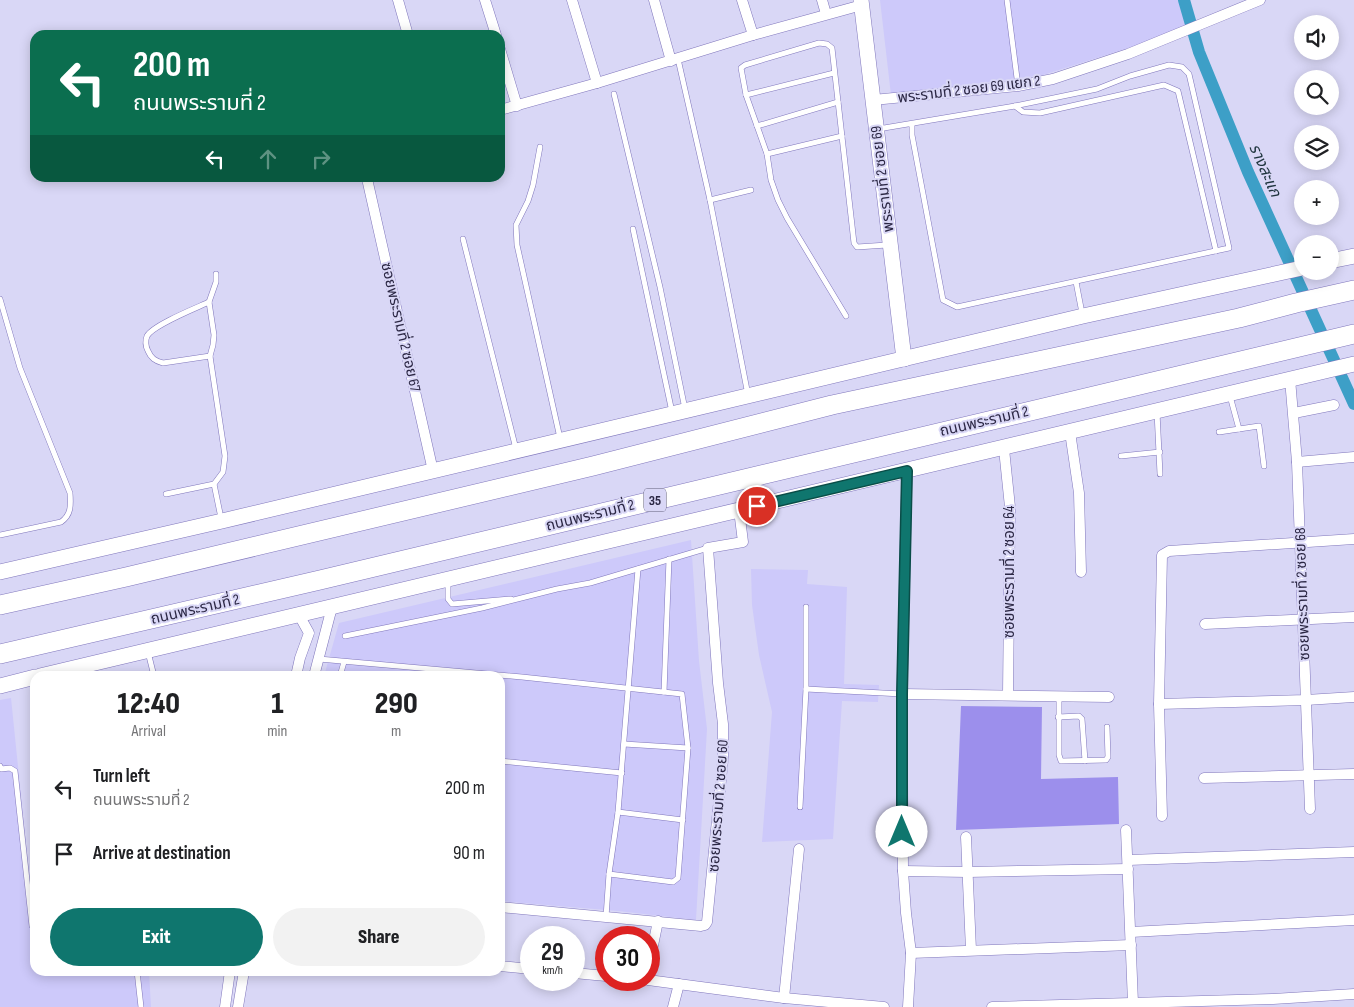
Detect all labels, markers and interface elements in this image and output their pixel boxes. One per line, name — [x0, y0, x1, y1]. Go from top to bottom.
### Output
map controls — [1294, 15, 1339, 280]
button: sound — [1294, 15, 1339, 60]
text: 200 m — [133, 44, 210, 87]
icon: left — [50, 50, 115, 115]
street label: พระรามที่ 2 ซอย 69 แยก 2 — [896, 69, 1042, 108]
button: search — [1294, 70, 1339, 115]
text: ถนนพระรามที่ 2 — [133, 90, 266, 117]
street label: พระรามที่ 2 ซอย 69 — [865, 125, 898, 233]
button: layers — [1294, 125, 1339, 170]
water label: รางสะแก — [1245, 141, 1285, 201]
icon: left — [201, 145, 229, 173]
icon: ahead — [254, 145, 282, 173]
icon: right — [307, 145, 335, 173]
button: + — [1294, 180, 1339, 225]
button: − — [1294, 235, 1339, 280]
street label: ซอยพระรามที่ 2 ซอย 67 — [376, 260, 427, 394]
street label: ถนนพระรามที่ 2 — [937, 400, 1030, 441]
pin — [736, 485, 778, 527]
road number: 35 — [644, 488, 666, 512]
icon: arrive — [743, 492, 771, 520]
street label: ถนนพระรามที่ 2 — [543, 493, 636, 536]
street label: ซอยพระรามที่ 2 ซอย 64 — [998, 506, 1019, 638]
street label: ซอยพระรามที่ 2 ซอย 68 — [1289, 527, 1314, 661]
street label: ถนนพระรามที่ 2 — [148, 588, 241, 629]
text: 12:40 — [117, 686, 180, 722]
text: 1 — [271, 686, 284, 722]
text: 290 — [375, 686, 418, 722]
text: Arrival — [131, 722, 166, 741]
text: min — [267, 722, 287, 741]
text: m — [391, 722, 401, 741]
street label: ซอยพระรามที่ 2 ซอย 60 — [702, 739, 733, 873]
text: Turn left — [93, 765, 150, 788]
icon: left — [50, 775, 78, 803]
text: 200 m — [445, 777, 485, 800]
text: ถนนพระรามที่ 2 — [93, 791, 190, 810]
position arrow — [875, 805, 927, 857]
icon: arrive — [50, 840, 78, 868]
text: Arrive at destination — [93, 842, 231, 865]
text: 90 m — [453, 842, 485, 865]
button: Exit — [50, 908, 263, 966]
button: Share — [273, 908, 485, 966]
speed limit sign: 30 — [595, 926, 660, 991]
text: 29 — [541, 937, 564, 968]
text: km/h — [542, 963, 563, 978]

